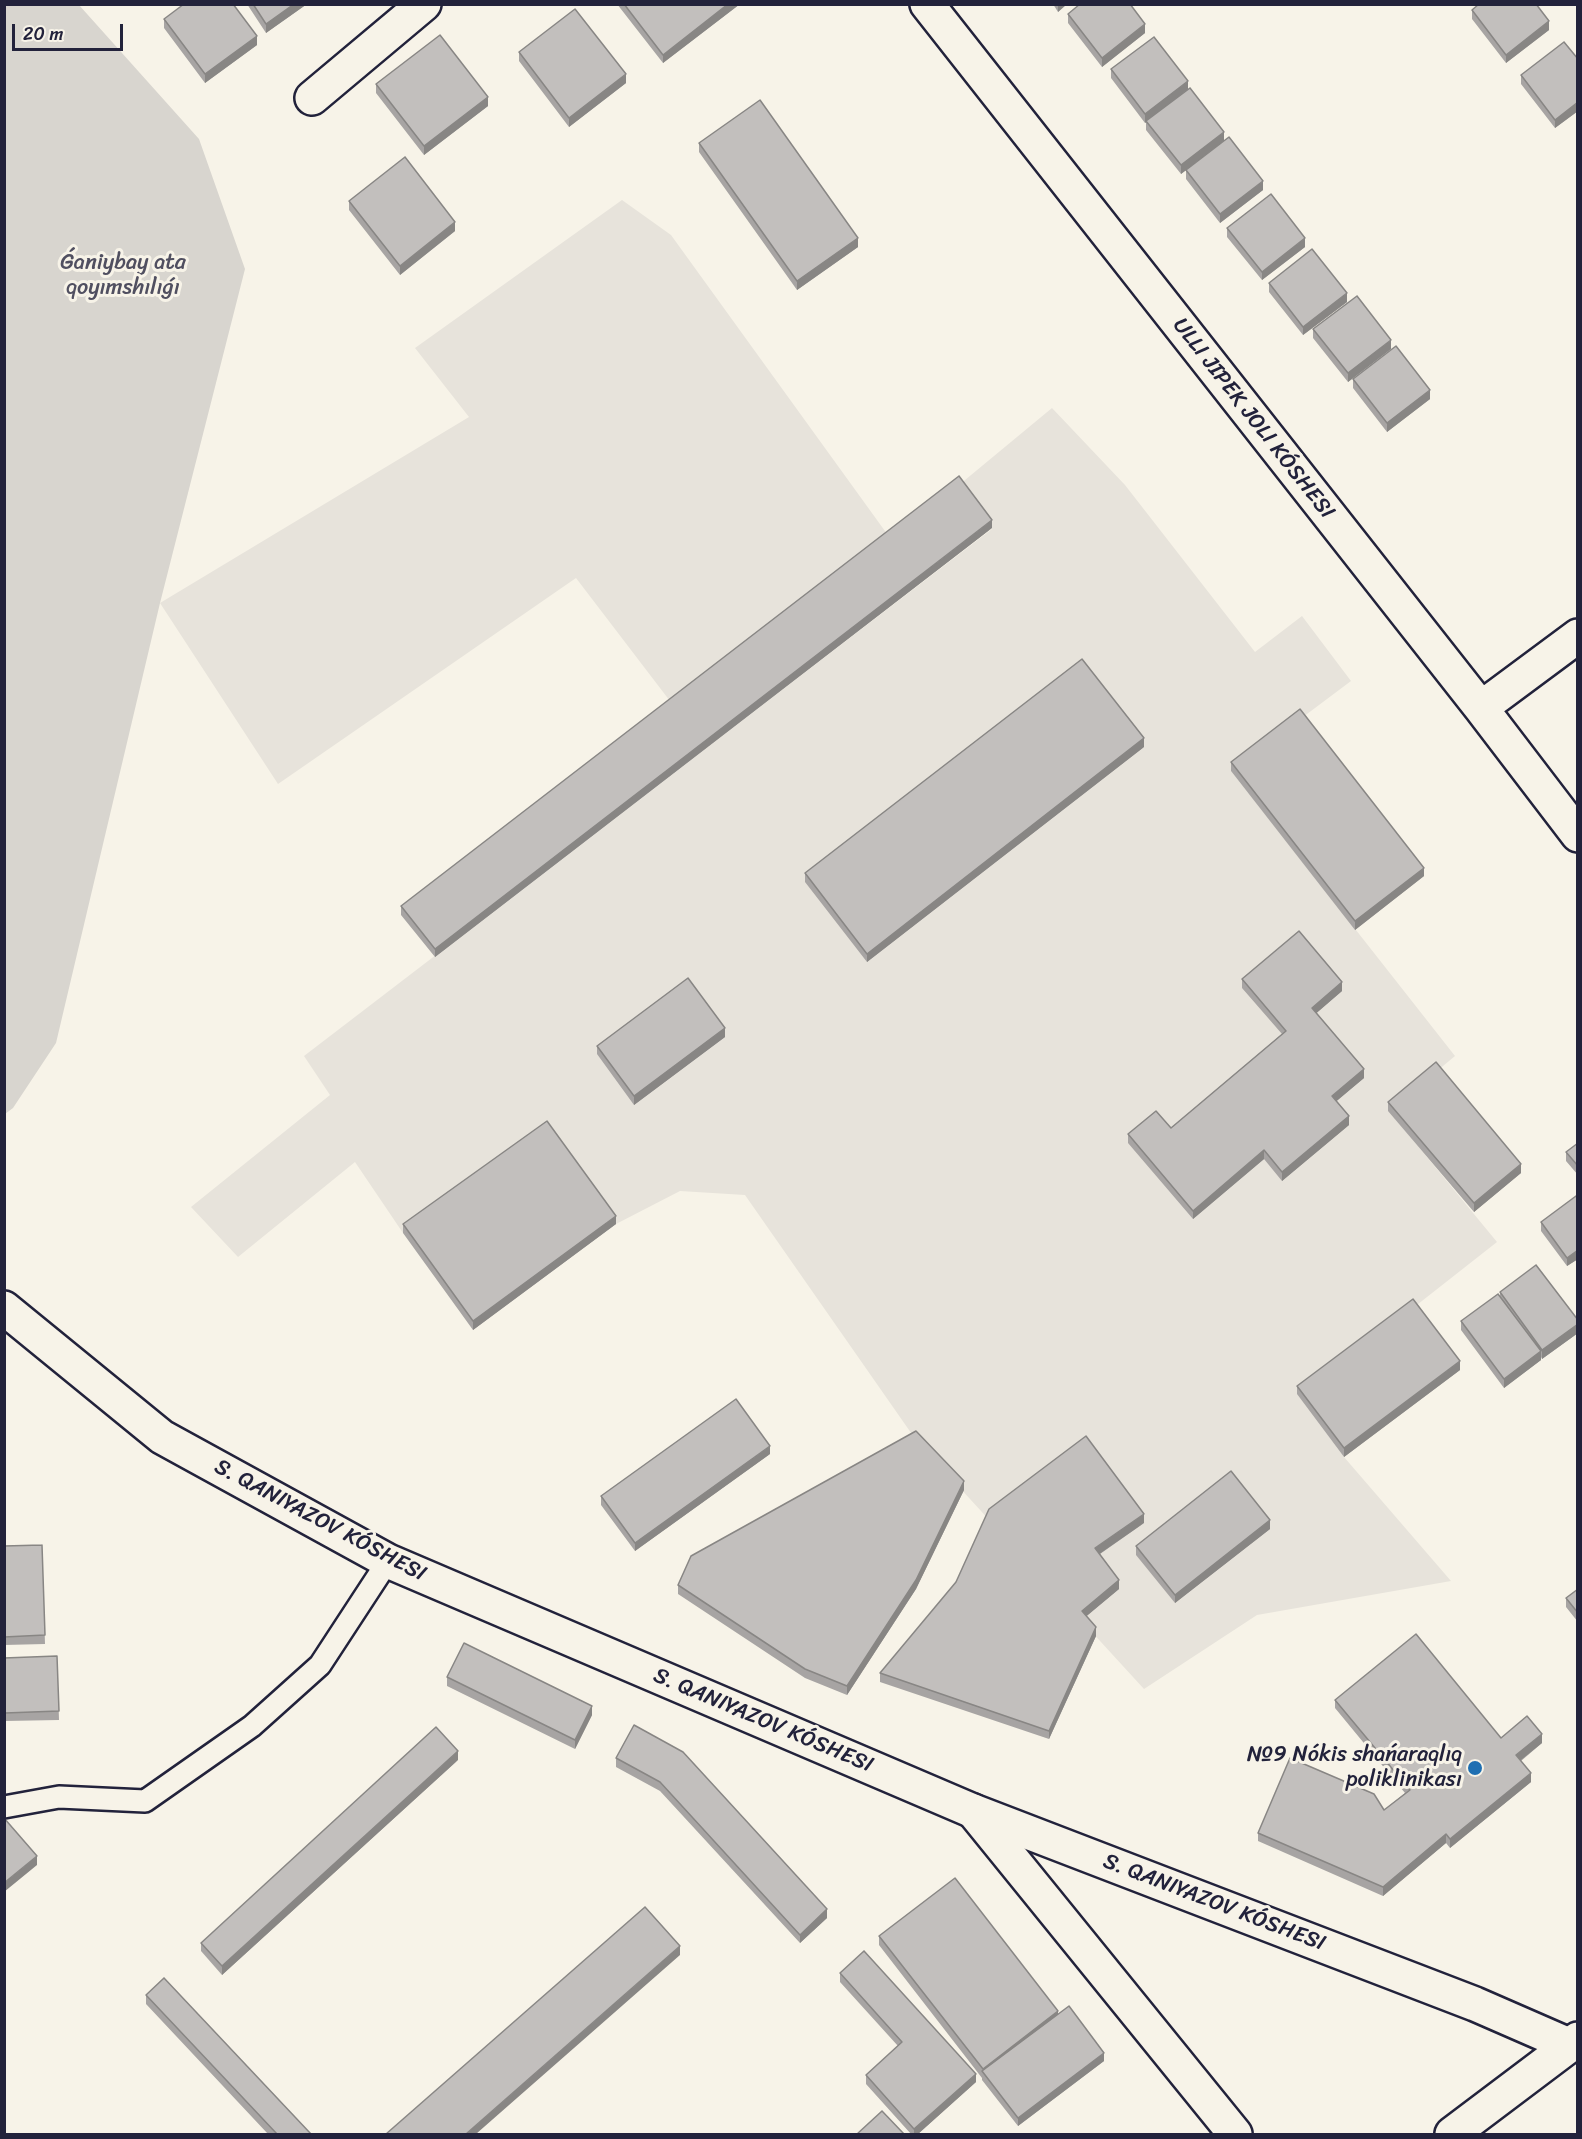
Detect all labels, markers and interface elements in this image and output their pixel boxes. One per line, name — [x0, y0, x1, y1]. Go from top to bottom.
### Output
scale bar — [15, 12, 126, 50]
text: 20 m — [23, 18, 63, 50]
park label: Ǵaniybay ata qoyımshılıǵı — [60, 250, 186, 302]
street label: ULLI JIPEK JOLI KÓSHESI — [1166, 313, 1340, 525]
street label: S. QANIYAZOV KÓSHESI — [210, 1454, 430, 1588]
street label: S. QANIYAZOV KÓSHESI — [649, 1663, 877, 1779]
place label: №9 Nókis shańaraqlıq poliklinikası — [1247, 1742, 1462, 1794]
marker: №9 Nókis shańaraqlıq poliklinikası — [1466, 1759, 1484, 1777]
street label: S. QANIYAZOV KÓSHESI — [1099, 1848, 1329, 1958]

